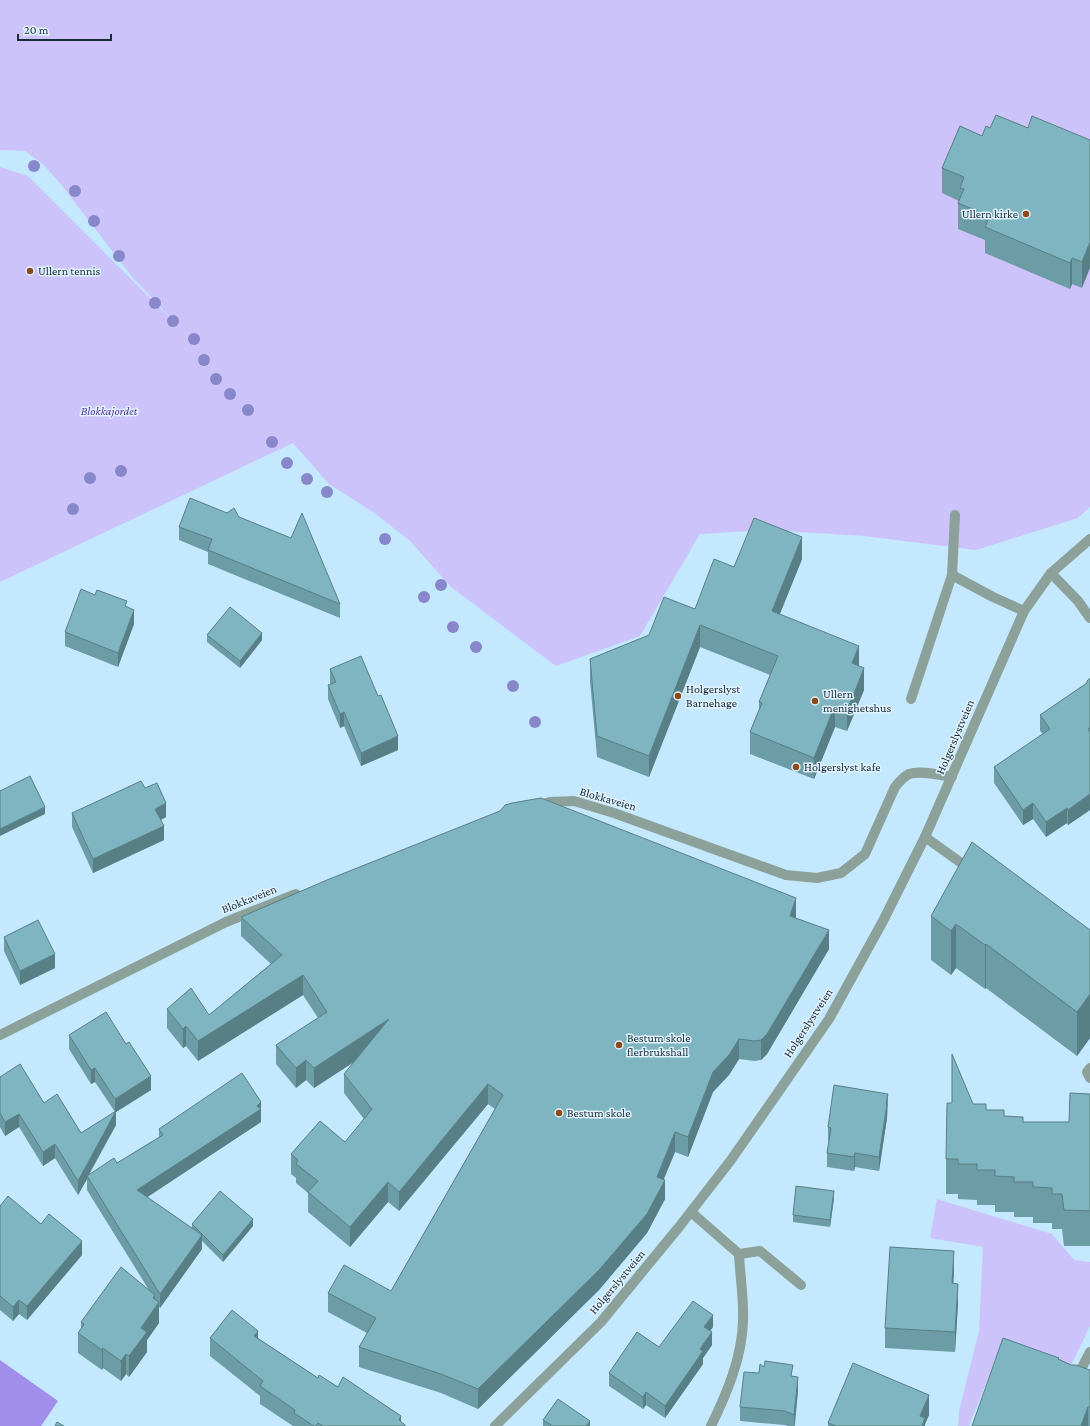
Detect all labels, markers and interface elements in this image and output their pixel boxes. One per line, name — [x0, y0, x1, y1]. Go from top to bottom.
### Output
scale bar — [18, 16, 111, 42]
text: 20 m — [24, 23, 49, 37]
place label: Ullern kirke — [962, 207, 1018, 221]
marker: Ullern kirke — [1021, 209, 1031, 219]
place label: Ullern tennis — [38, 264, 101, 278]
marker: Ullern tennis — [25, 266, 35, 276]
park label: Blokkajordet — [81, 404, 138, 418]
place label: Holgerslyst Barnehage — [686, 682, 741, 710]
place label: Ullern menighetshus — [823, 687, 891, 715]
marker: Holgerslyst Barnehage — [673, 691, 683, 701]
marker: Ullern menighetshus — [810, 696, 820, 706]
street label: Holgerslystveien — [933, 697, 977, 776]
place label: Holgerslyst kafe — [804, 760, 880, 774]
marker: Holgerslyst kafe — [791, 762, 801, 772]
street label: Blokkaveien — [578, 784, 638, 814]
street label: Blokkaveien — [219, 881, 279, 916]
street label: Holgerslystveien — [780, 985, 836, 1060]
place label: Bestum skole flerbrukshall — [627, 1031, 691, 1059]
marker: Bestum skole flerbrukshall — [614, 1040, 624, 1050]
place label: Bestum skole — [567, 1106, 631, 1120]
marker: Bestum skole — [554, 1108, 564, 1118]
street label: Holgerslystveien — [586, 1247, 648, 1317]

